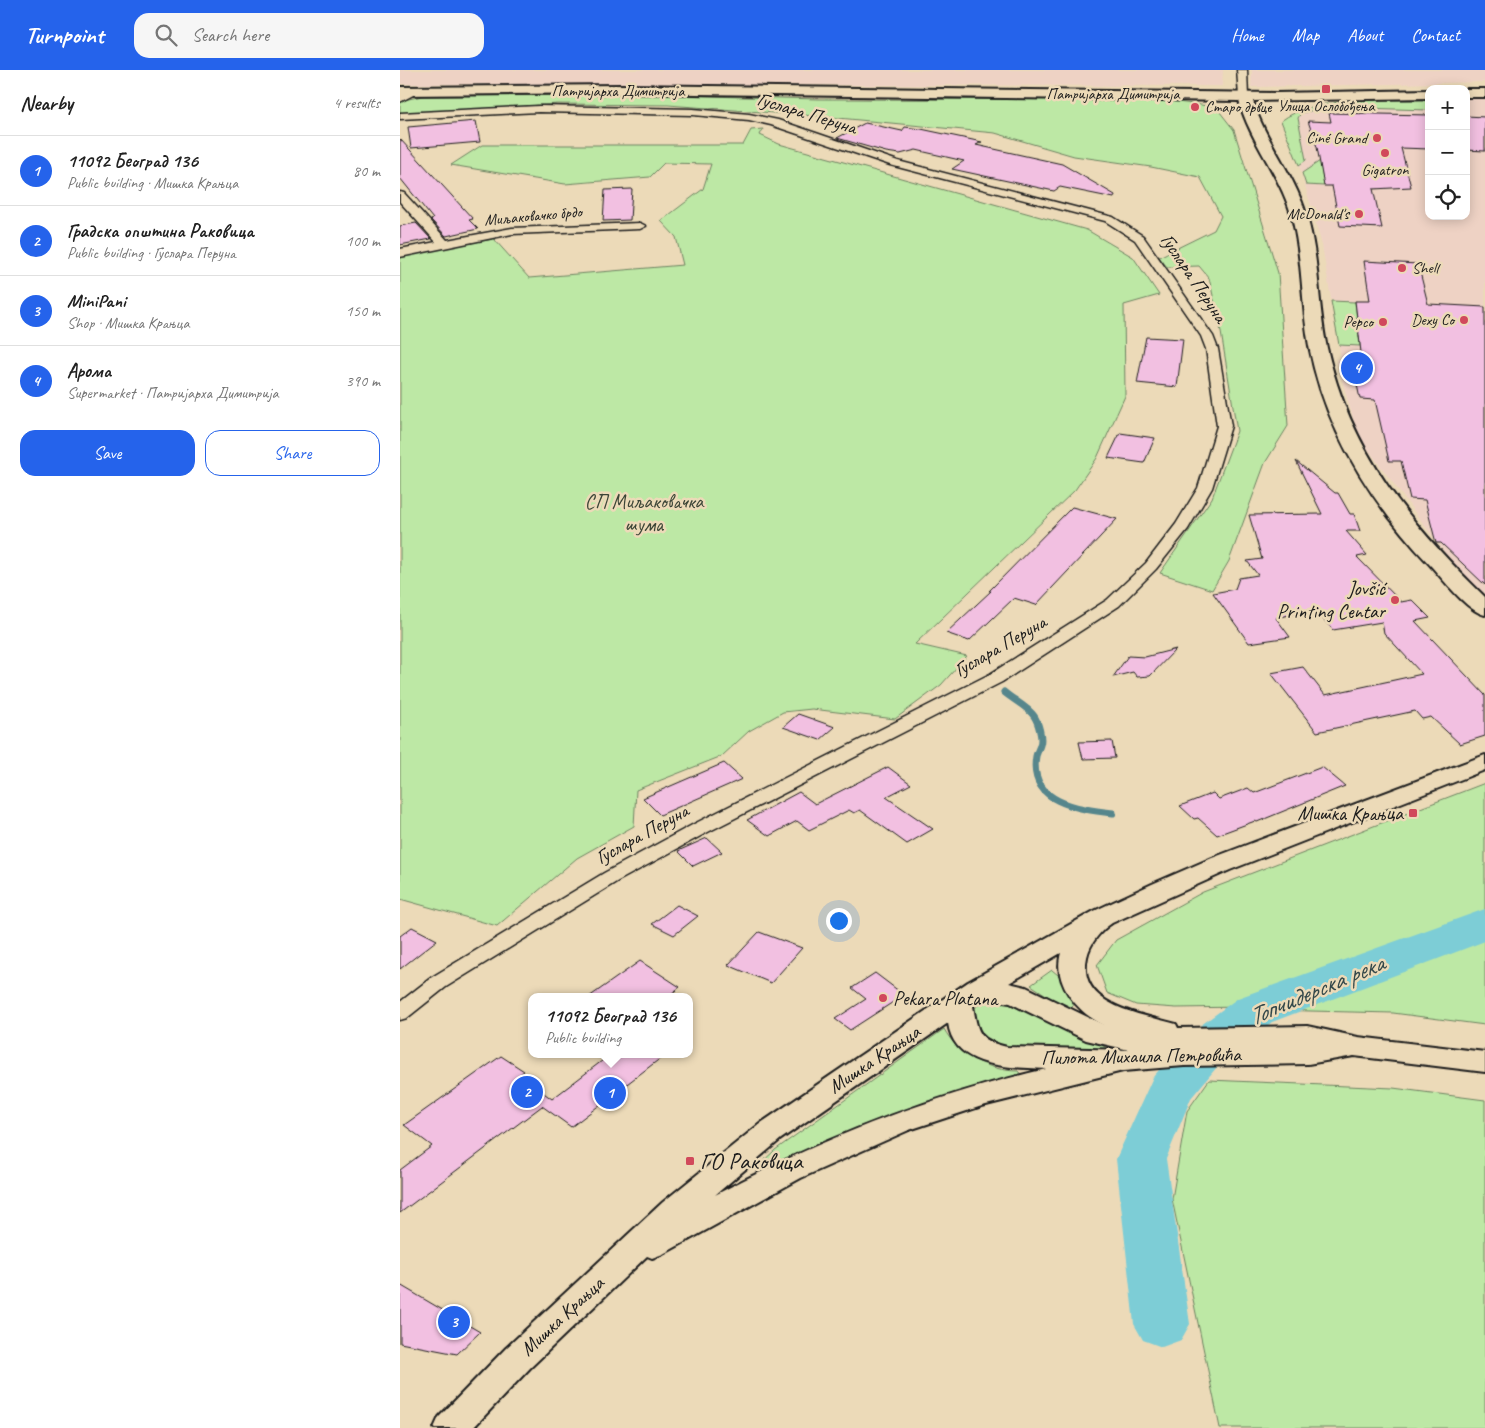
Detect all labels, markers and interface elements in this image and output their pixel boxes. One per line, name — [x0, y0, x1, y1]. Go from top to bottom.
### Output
search box — [134, 13, 484, 58]
text: Turnpoint — [25, 20, 104, 50]
icon: search — [152, 21, 180, 49]
text: Search here — [192, 23, 269, 47]
text: Home — [1231, 24, 1264, 46]
text: Map — [1292, 24, 1319, 46]
text: About — [1347, 24, 1383, 46]
text: Contact — [1411, 24, 1460, 46]
street label: Патријарха Димитрија — [552, 81, 685, 101]
marker: Улица Ослобођења — [1320, 83, 1332, 95]
street label: Патријарха Димитрија — [1047, 84, 1180, 104]
map controls — [1425, 85, 1470, 220]
button: + — [1425, 85, 1470, 130]
street label: Гуслара Перуна — [754, 86, 861, 140]
text: Nearby — [20, 90, 73, 116]
text: 4 results — [333, 93, 380, 113]
place label: Улица Ослобођења — [1278, 96, 1375, 116]
place label: Старо дрвце — [1205, 97, 1273, 117]
marker: Старо дрвце — [1189, 101, 1201, 113]
place label: Ciné Grand — [1306, 128, 1370, 148]
button: − — [1425, 130, 1470, 175]
marker: Ciné Grand — [1371, 132, 1383, 144]
marker: Gigatron — [1379, 147, 1391, 159]
text: 11092 Београд 136 — [67, 149, 198, 173]
place label: Gigatron — [1362, 160, 1409, 180]
text: 1 — [32, 161, 40, 181]
text: 80 m — [353, 161, 380, 181]
text: Public building · Мишка Крањца — [67, 173, 238, 193]
button: locate — [1425, 175, 1470, 220]
street label: Миљаковачко брдо — [483, 202, 585, 230]
place label: McDonald's — [1287, 204, 1351, 224]
marker: McDonald's — [1353, 208, 1365, 220]
text: Градска општина Раковица — [67, 219, 254, 243]
street label: Гуслара Перуна — [1155, 229, 1234, 329]
text: 2 — [32, 231, 40, 251]
text: 100 m — [346, 231, 380, 251]
text: Public building · Гуслара Перуна — [67, 243, 236, 263]
place label: Shell — [1412, 258, 1441, 278]
marker: Shell — [1396, 262, 1408, 274]
text: MiniPani — [67, 289, 126, 313]
text: 3 — [32, 301, 40, 321]
text: 150 m — [346, 301, 380, 321]
place label: Dexy Co — [1411, 310, 1456, 330]
place label: Pepco — [1343, 312, 1375, 332]
text: Shop · Мишка Крањца — [67, 313, 189, 333]
marker: Dexy Co — [1458, 314, 1470, 326]
marker: Pepco — [1377, 316, 1389, 328]
pin: 4 — [1341, 349, 1373, 387]
text: Арома — [67, 359, 111, 383]
text: 4 — [32, 371, 40, 391]
text: 390 m — [346, 371, 380, 391]
text: Supermarket · Патријарха Димитрија — [67, 383, 279, 403]
button: Save — [20, 430, 195, 476]
button: Share — [205, 430, 380, 476]
park label: СП Миљаковачка шума — [585, 489, 705, 537]
place label: Jovšić Printing Centar — [1277, 576, 1388, 624]
marker: Jovšić Printing Centar — [1389, 594, 1401, 606]
street label: Гуслара Перуна — [949, 609, 1052, 682]
street label: Гуслара Перуна — [591, 797, 694, 870]
place label: Мишка Крањца — [1297, 801, 1404, 826]
marker: Мишка Крањца — [1407, 807, 1419, 819]
your location — [826, 908, 852, 934]
water label: Топчидерска река — [1243, 946, 1391, 1033]
place label: Pekara Platana — [893, 986, 999, 1011]
marker: Pekara Platana — [877, 992, 889, 1004]
popup — [528, 993, 693, 1058]
text: 11092 Београд 136 — [545, 1004, 676, 1028]
street label: Мишка Крањца — [823, 1018, 926, 1099]
text: Public building — [545, 1028, 621, 1048]
street label: Пилота Михаила Петровића — [1041, 1042, 1242, 1070]
pin: 2 — [511, 1073, 543, 1111]
pin: 1 — [594, 1074, 626, 1112]
place label: ГО Раковица — [700, 1146, 804, 1176]
marker: ГО Раковица — [684, 1155, 696, 1167]
street label: Мишка Крањца — [515, 1270, 610, 1361]
pin: 3 — [438, 1303, 470, 1341]

